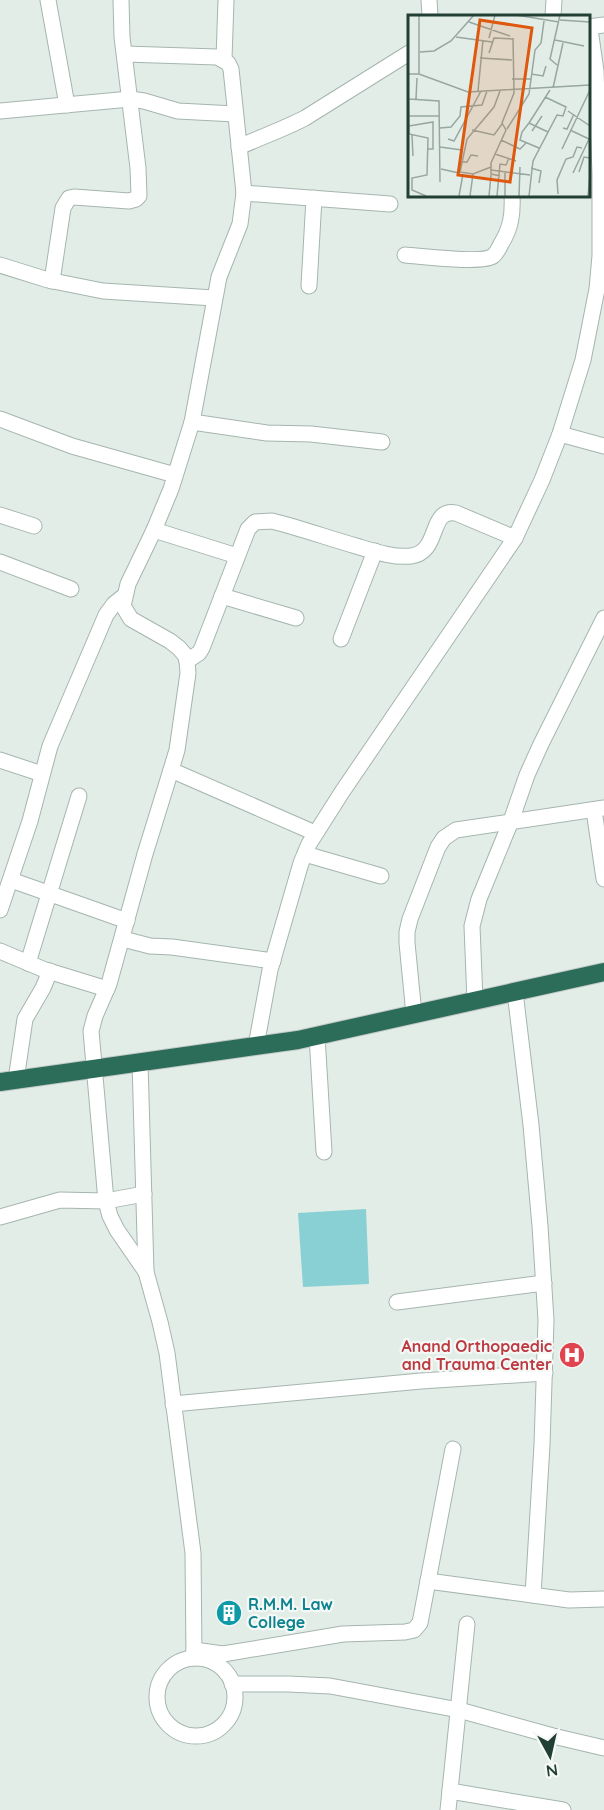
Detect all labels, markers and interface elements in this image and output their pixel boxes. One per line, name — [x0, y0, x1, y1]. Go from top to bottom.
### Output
inset map — [408, 15, 589, 196]
place label: Anand Orthopaedic and Trauma Center — [401, 1336, 552, 1374]
hospital icon: Anand Orthopaedic and Trauma Center — [557, 1340, 587, 1370]
place label: R.M.M. Law College — [248, 1594, 333, 1632]
building icon: R.M.M. Law College — [214, 1598, 244, 1628]
north arrow — [520, 1726, 580, 1786]
text: N — [545, 1760, 559, 1782]

